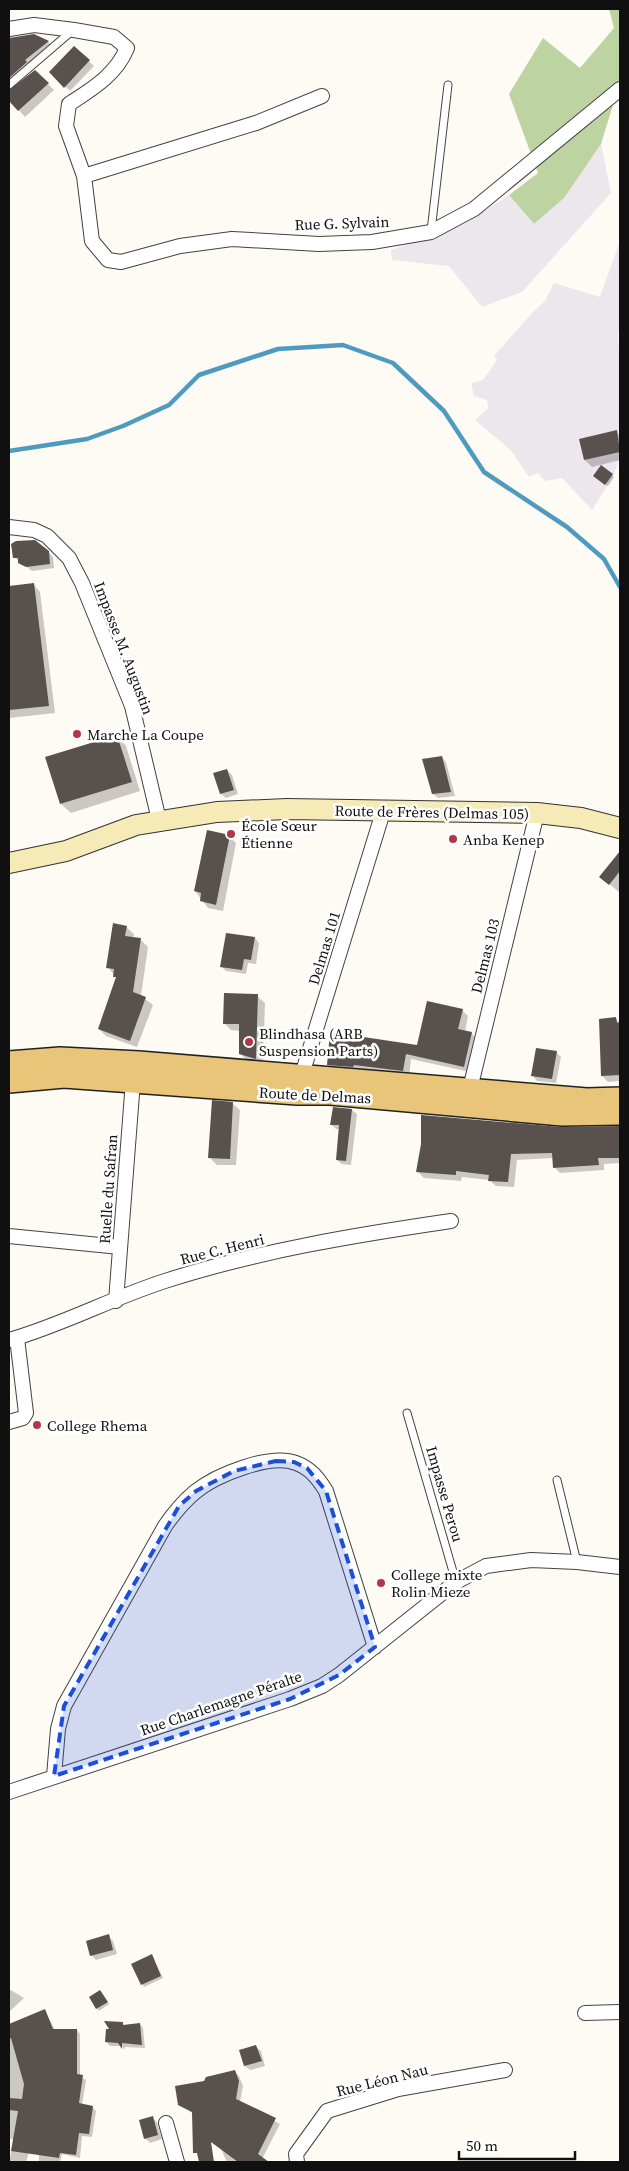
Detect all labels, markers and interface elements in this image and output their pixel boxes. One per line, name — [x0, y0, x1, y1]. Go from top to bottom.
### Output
street label: Rue G. Sylvain — [294, 211, 390, 235]
street label: Impasse M. Augustin — [89, 579, 159, 717]
place label: Marche La Coupe — [87, 724, 204, 745]
marker: Marche La Coupe — [71, 728, 83, 740]
street label: Route de Frères (Delmas 105) — [335, 800, 529, 824]
place label: École Sœur Étienne — [241, 815, 318, 853]
marker: École Sœur Étienne — [225, 828, 237, 840]
place label: Anba Kenep — [463, 829, 545, 850]
marker: Anba Kenep — [447, 833, 459, 845]
street label: Delmas 101 — [303, 908, 345, 988]
street label: Delmas 103 — [466, 916, 504, 996]
place label: Blindhasa (ARB Suspension Parts) — [259, 1023, 378, 1061]
marker: Blindhasa (ARB Suspension Parts) — [243, 1036, 255, 1048]
street label: Route de Delmas — [258, 1082, 372, 1108]
street label: Ruelle du Safran — [94, 1133, 122, 1245]
street label: Rue C. Henri — [178, 1228, 266, 1270]
place label: College Rhema — [47, 1415, 148, 1436]
marker: College Rhema — [31, 1419, 43, 1431]
street label: Impasse Perou — [421, 1444, 469, 1545]
place label: College mixte Rolin Mieze — [391, 1564, 483, 1602]
marker: College mixte Rolin Mieze — [375, 1577, 387, 1589]
street label: Rue Charlemagne Péralte — [137, 1665, 305, 1741]
street label: Rue Léon Nau — [334, 2058, 430, 2102]
scale bar — [459, 2128, 575, 2160]
text: 50 m — [466, 2135, 498, 2156]

